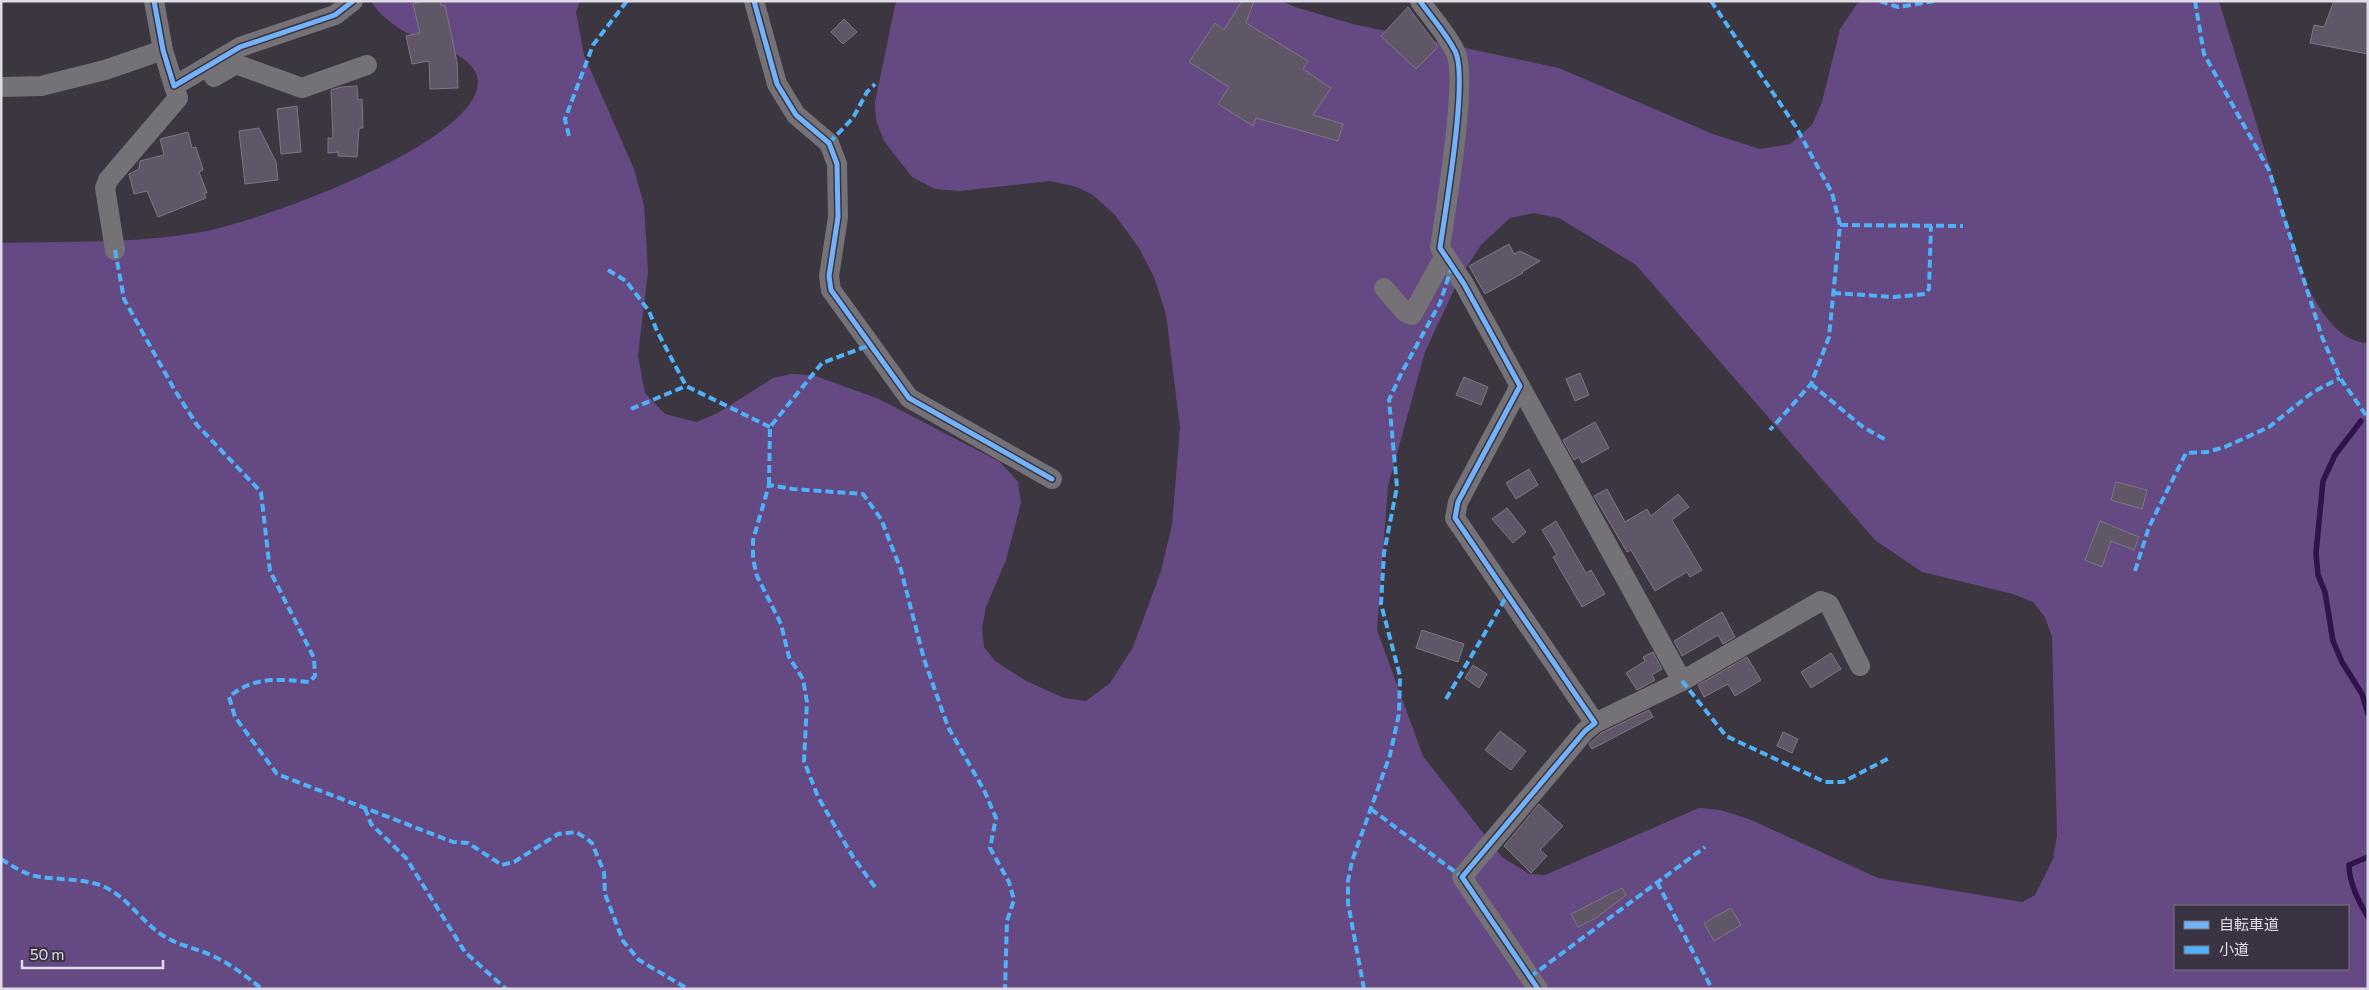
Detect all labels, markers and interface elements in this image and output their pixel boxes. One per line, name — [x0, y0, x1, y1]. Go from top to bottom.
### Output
legend — [2174, 905, 2349, 970]
text: 自転車道 — [2219, 915, 2279, 933]
scale bar — [22, 938, 164, 970]
text: 小道 — [2219, 940, 2249, 958]
text: 50 m — [30, 945, 64, 963]

